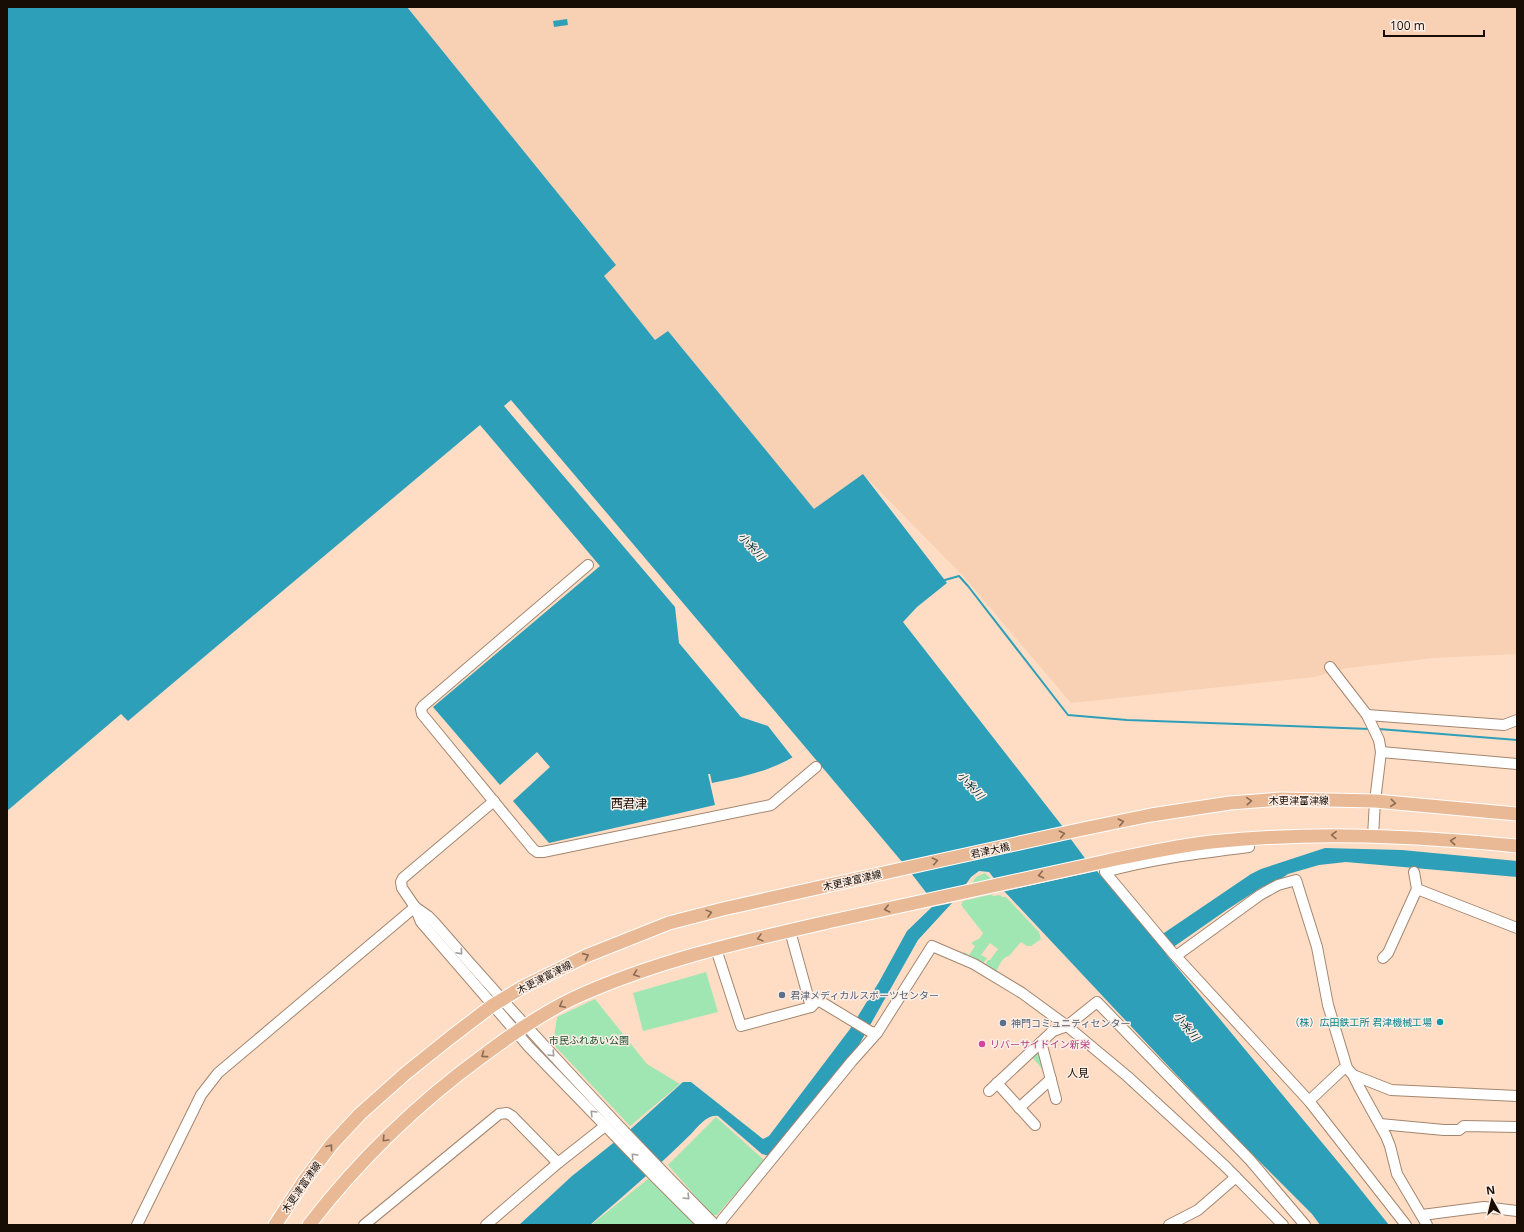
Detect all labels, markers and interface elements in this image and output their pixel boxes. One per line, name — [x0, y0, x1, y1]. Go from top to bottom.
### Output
scale bar — [1384, 12, 1484, 38]
text: 100 m — [1390, 17, 1425, 34]
water label: 小糸川 — [735, 529, 769, 564]
water label: 小糸川 — [954, 768, 988, 803]
street label: 木更津富津線 — [1269, 793, 1329, 807]
district label: 西君津 — [611, 795, 647, 812]
one-way arrow — [1246, 797, 1252, 806]
one-way arrow — [1390, 798, 1396, 807]
one-way arrow — [1118, 818, 1124, 826]
one-way arrow — [1059, 830, 1065, 838]
one-way arrow — [1331, 831, 1337, 839]
one-way arrow — [1450, 836, 1456, 845]
street label: 君津大橋 — [969, 839, 1011, 861]
one-way arrow — [932, 858, 938, 866]
street label: 木更津富津線 — [821, 866, 883, 894]
one-way arrow — [1038, 871, 1045, 879]
one-way arrow — [884, 905, 890, 913]
one-way arrow — [706, 909, 712, 917]
one-way arrow — [757, 933, 764, 942]
one-way arrow — [455, 947, 462, 954]
one-way arrow — [582, 953, 590, 961]
street label: 木更津富津線 — [514, 957, 574, 997]
one-way arrow — [632, 969, 639, 977]
place label: 君津メディカルスポーツセンター — [790, 988, 939, 1002]
marker: 君津メディカルスポーツセンター — [777, 990, 787, 1000]
one-way arrow — [559, 1000, 566, 1007]
water label: 小糸川 — [1171, 1008, 1204, 1044]
place label: （株）広田鉄工所 君津機械工場 — [1289, 1015, 1432, 1029]
place label: 神門コミュニティセンター — [1011, 1016, 1130, 1030]
marker: （株）広田鉄工所 君津機械工場 — [1435, 1017, 1445, 1027]
marker: 神門コミュニティセンター — [998, 1018, 1008, 1028]
park label: 市民ふれあい公園 — [549, 1033, 629, 1047]
place label: リバーサイドイン新栄 — [990, 1037, 1091, 1051]
marker: リバーサイドイン新栄 — [977, 1039, 987, 1049]
one-way arrow — [547, 1049, 554, 1057]
one-way arrow — [482, 1050, 489, 1057]
district label: 人見 — [1067, 1065, 1089, 1080]
one-way arrow — [590, 1110, 598, 1118]
one-way arrow — [383, 1134, 390, 1142]
one-way arrow — [325, 1145, 332, 1152]
one-way arrow — [632, 1153, 639, 1161]
street label: 木更津富津線 — [278, 1158, 324, 1216]
north arrow — [1472, 1180, 1512, 1220]
text: N — [1485, 1182, 1496, 1198]
one-way arrow — [683, 1192, 690, 1200]

